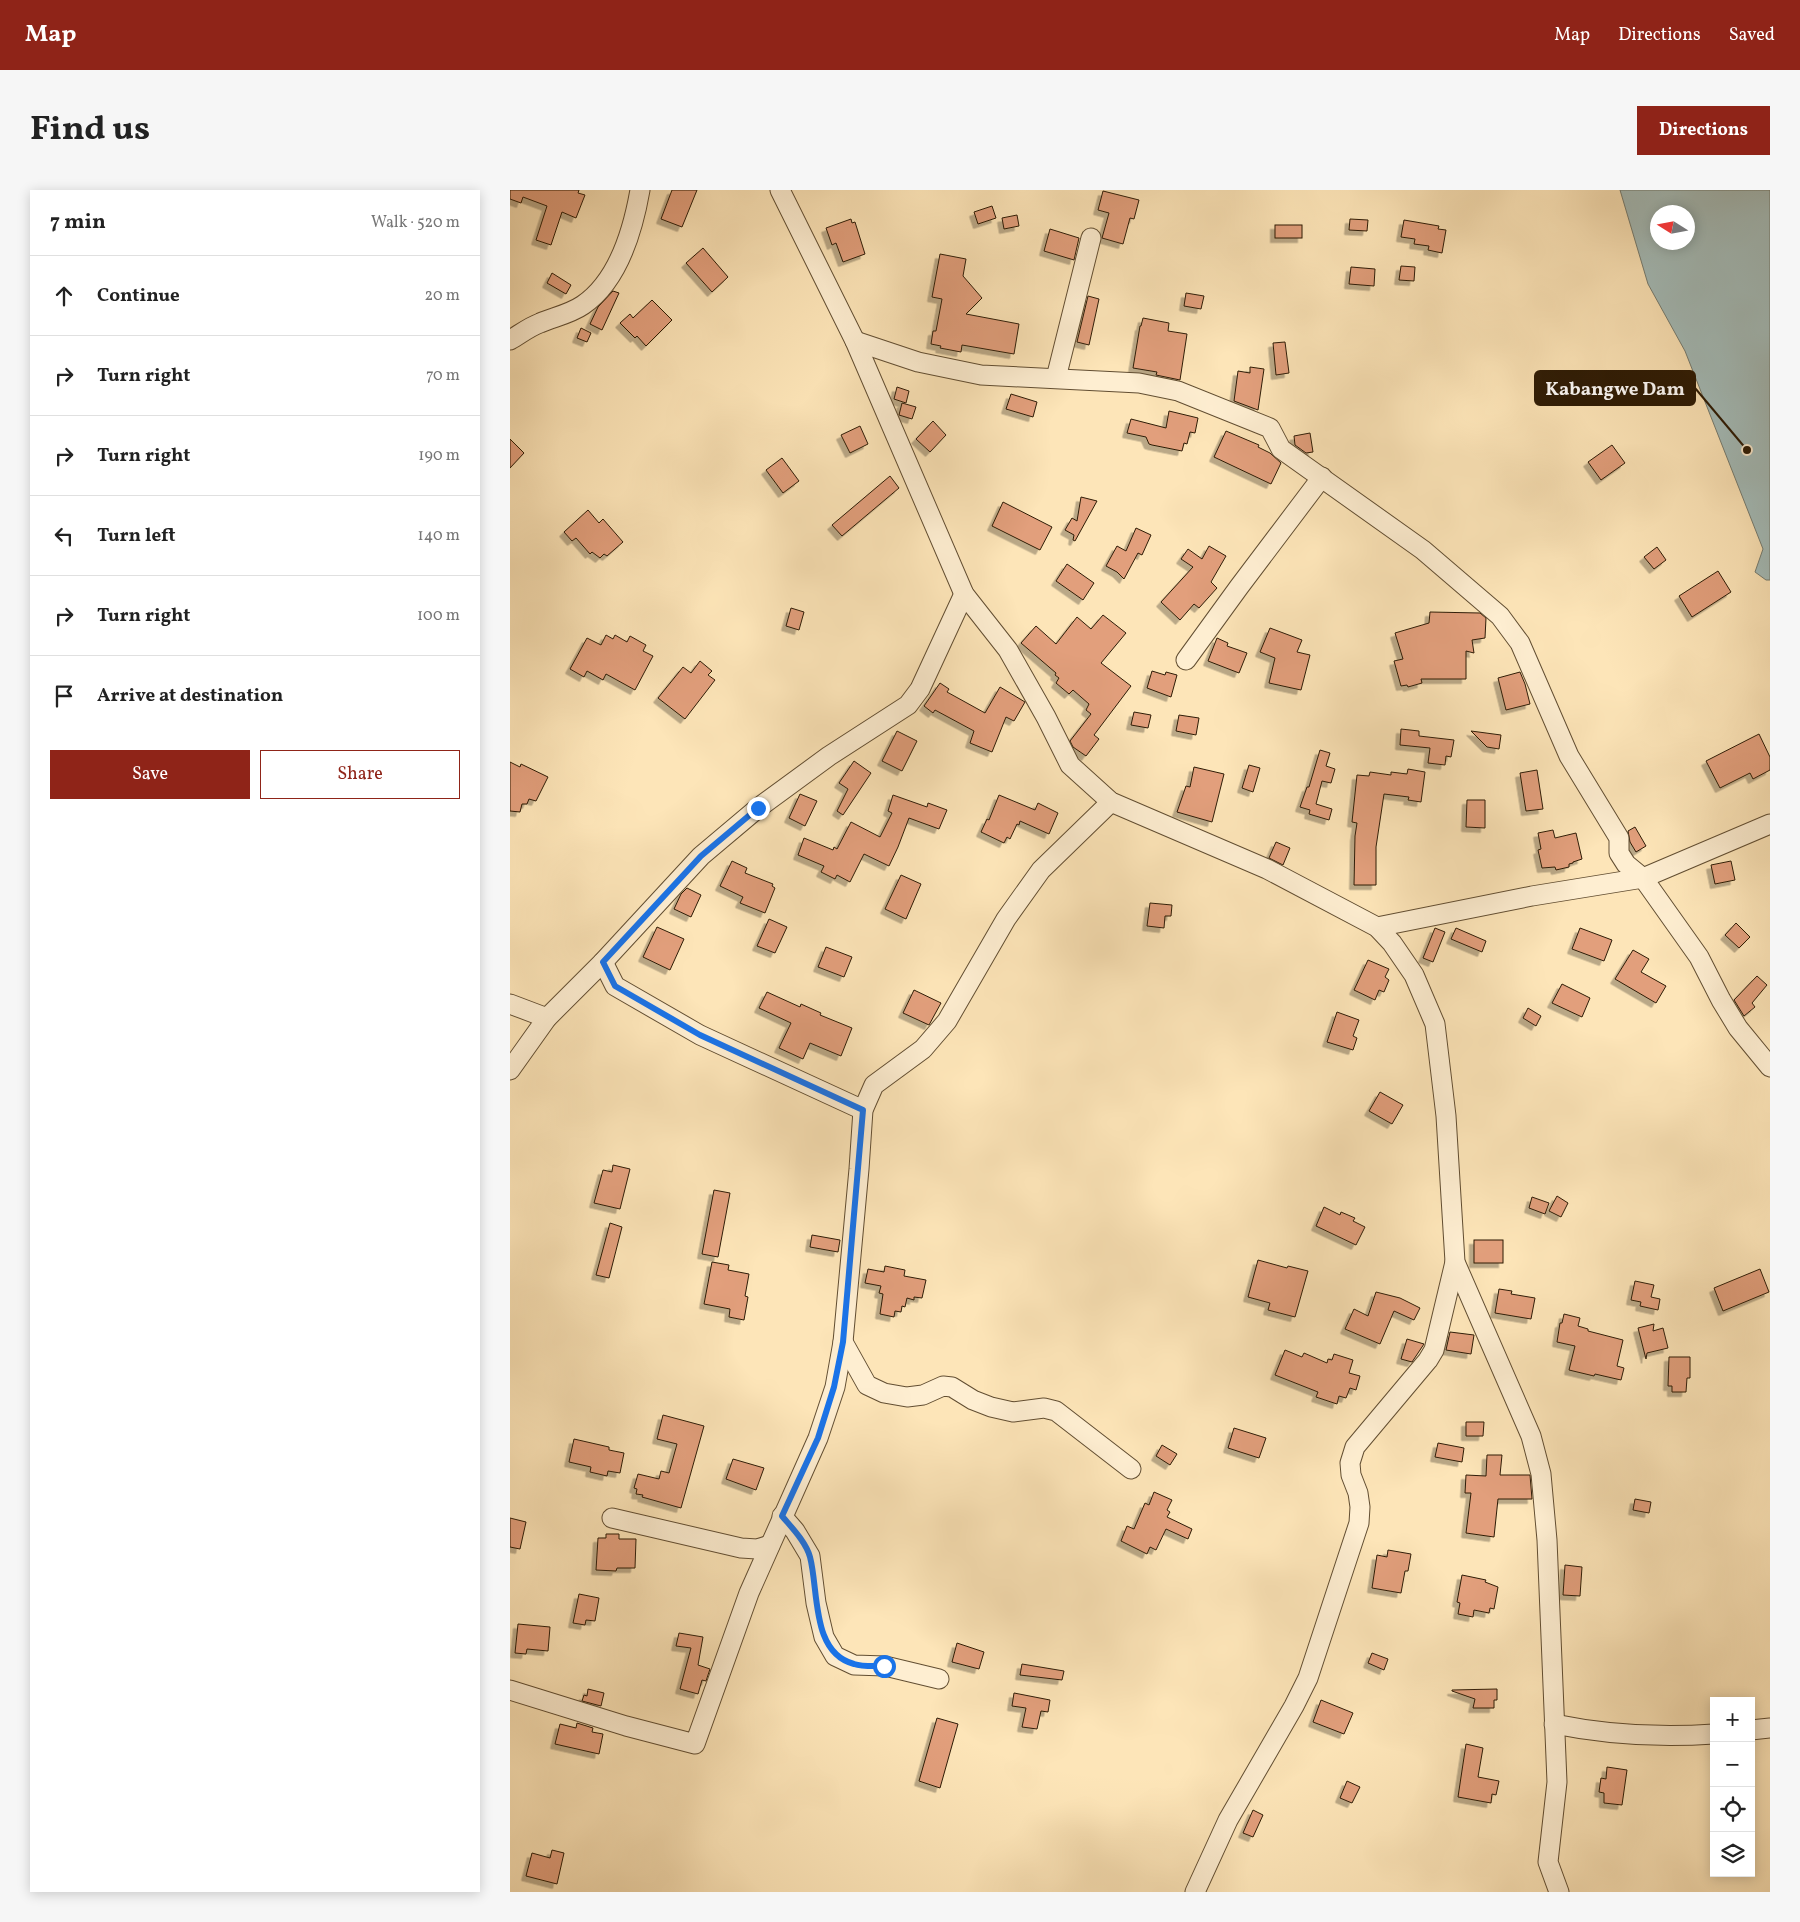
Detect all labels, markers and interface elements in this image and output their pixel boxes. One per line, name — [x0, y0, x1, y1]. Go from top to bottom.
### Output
text: Map — [25, 18, 76, 52]
text: Map — [1554, 23, 1590, 48]
text: Directions — [1618, 23, 1701, 48]
text: Saved — [1729, 23, 1775, 48]
text: Find us — [30, 106, 150, 154]
button: Directions — [1637, 106, 1770, 155]
north arrow — [1650, 205, 1695, 250]
text: 7 min — [50, 208, 106, 237]
text: Walk · 520 m — [371, 212, 460, 234]
icon: ahead — [50, 282, 78, 310]
text: Continue — [97, 283, 180, 309]
text: 20 m — [425, 285, 460, 307]
icon: right — [50, 362, 78, 390]
text: Turn right — [97, 363, 190, 389]
text: 70 m — [426, 365, 460, 387]
callout: Kabangwe Dam — [1535, 371, 1695, 405]
text: Kabangwe Dam — [1545, 377, 1685, 403]
icon: right — [50, 442, 78, 470]
text: Turn right — [97, 443, 190, 469]
text: 190 m — [418, 445, 460, 467]
icon: left — [50, 522, 78, 550]
text: Turn left — [97, 523, 176, 549]
text: 140 m — [418, 525, 460, 547]
icon: right — [50, 602, 78, 630]
text: Turn right — [97, 603, 190, 629]
text: 100 m — [417, 605, 460, 627]
icon: arrive — [50, 682, 78, 710]
text: Arrive at destination — [97, 683, 283, 709]
button: Save — [50, 750, 250, 799]
button: Share — [260, 750, 460, 799]
route end — [747, 797, 770, 820]
route start — [873, 1655, 896, 1678]
map controls — [1710, 1697, 1755, 1877]
button: + — [1710, 1697, 1755, 1742]
button: − — [1710, 1742, 1755, 1787]
button: locate — [1710, 1787, 1755, 1832]
button: layers — [1710, 1832, 1755, 1877]

